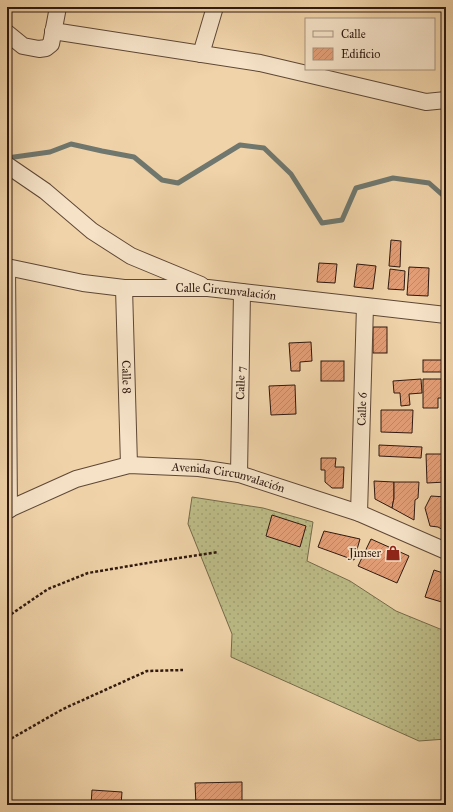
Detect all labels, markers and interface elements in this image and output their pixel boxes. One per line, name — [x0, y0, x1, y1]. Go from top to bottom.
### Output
legend — [305, 18, 435, 70]
text: Calle — [341, 27, 366, 41]
text: Edificio — [341, 47, 380, 61]
street label: Calle Circunvalación — [175, 281, 277, 303]
street label: Calle 8 — [119, 360, 134, 394]
street label: Calle 7 — [233, 366, 248, 400]
street label: Calle 6 — [355, 391, 370, 426]
street label: Avenida Circunvalación — [170, 460, 287, 496]
shop icon: Jimser — [384, 544, 402, 562]
place label: Jimser — [347, 546, 382, 561]

